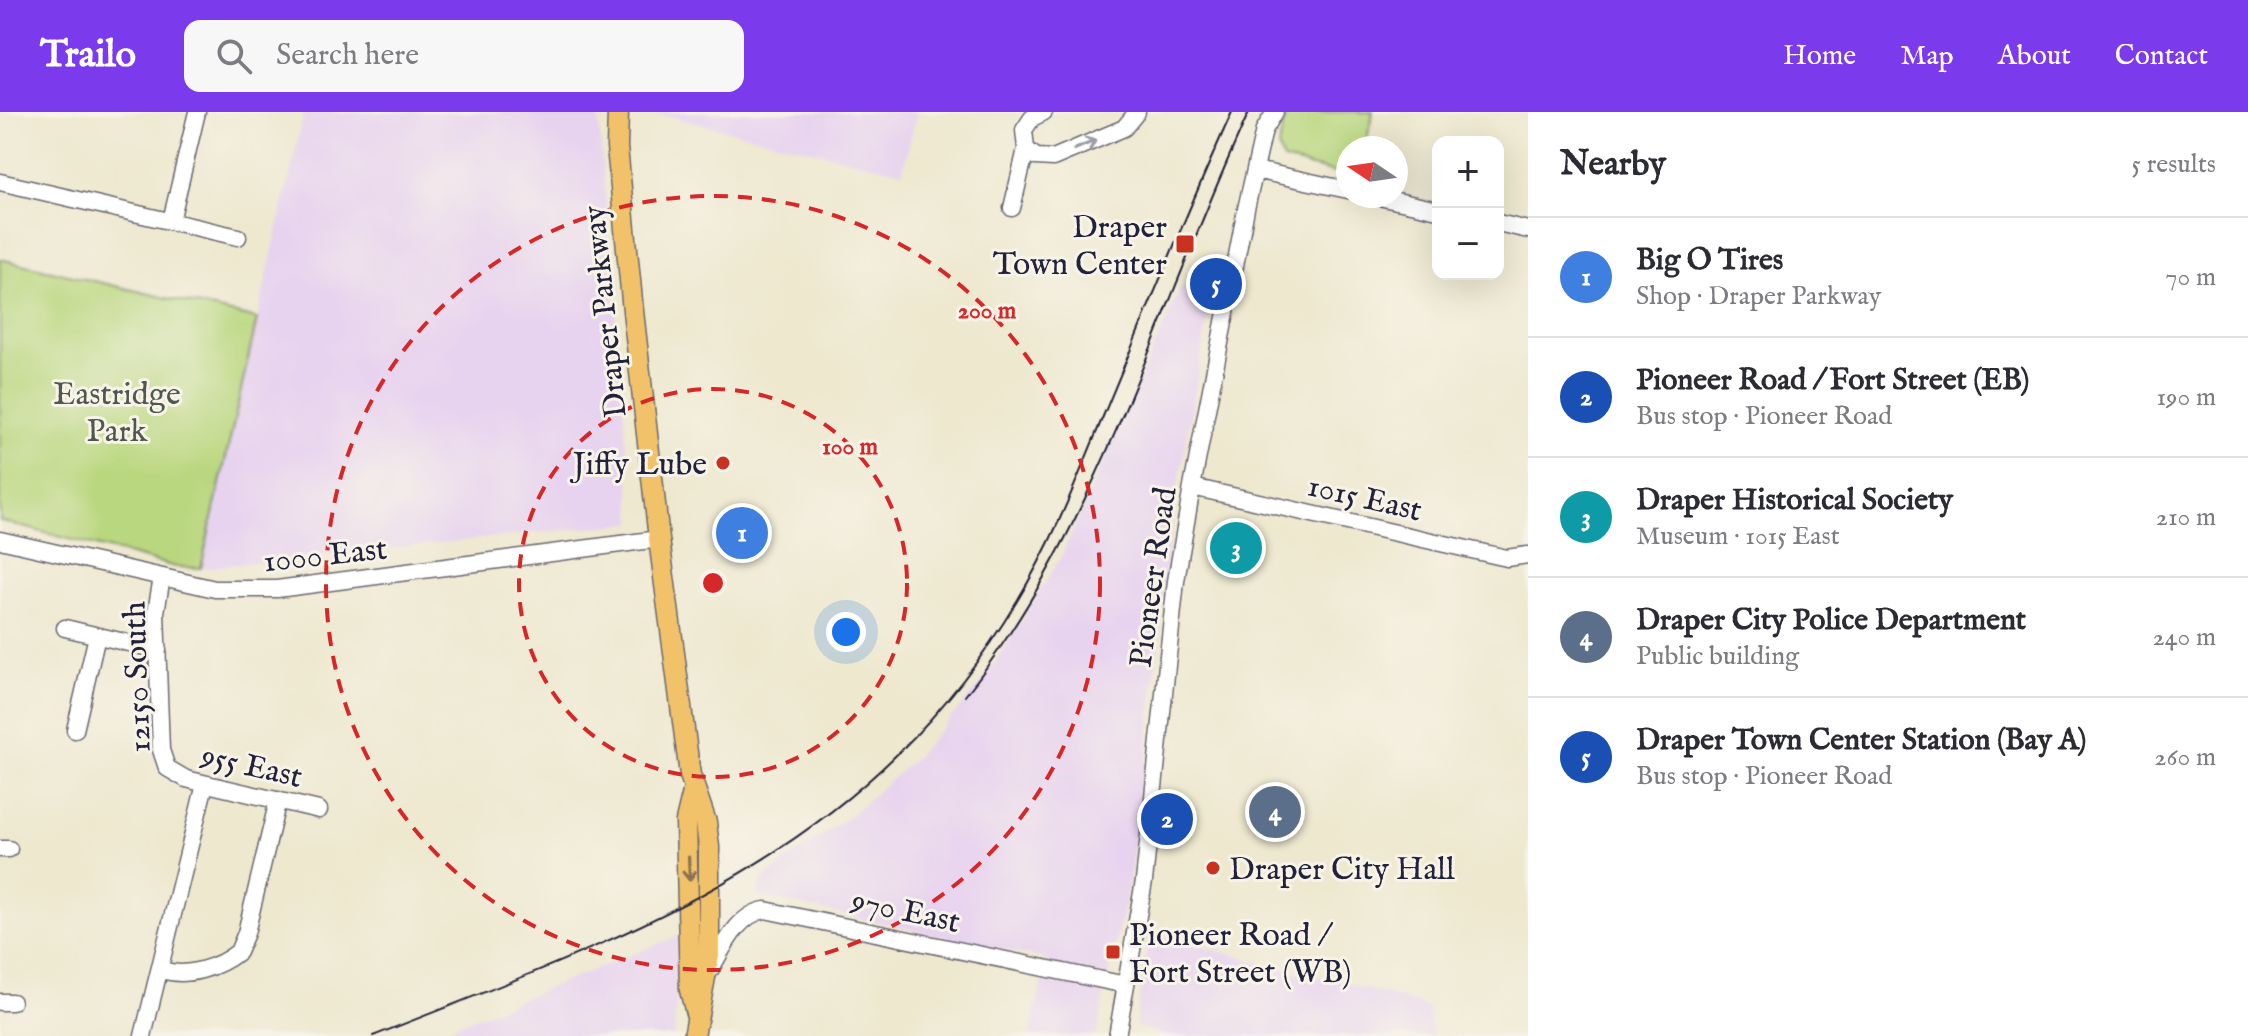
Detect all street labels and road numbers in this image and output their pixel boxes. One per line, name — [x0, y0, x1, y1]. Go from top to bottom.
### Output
street label: Draper Parkway — [575, 203, 638, 420]
street label: 1015 East — [1303, 466, 1426, 532]
street label: Pioneer Road — [1122, 484, 1188, 670]
street label: 1000 East — [261, 530, 389, 583]
street label: 12150 South — [115, 601, 162, 753]
street label: 955 East — [196, 736, 306, 799]
street label: 970 East — [847, 881, 963, 944]

